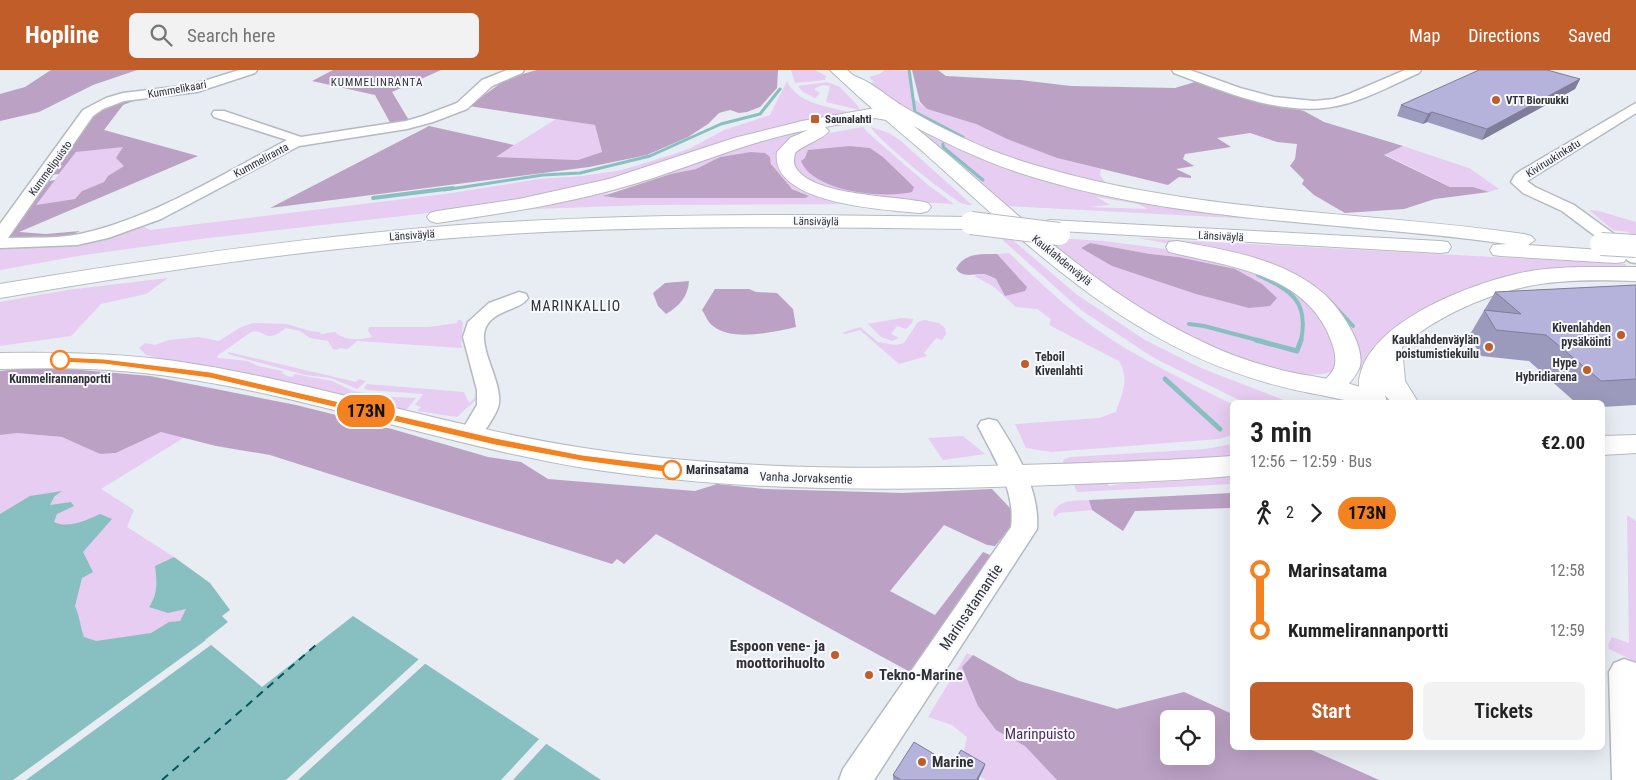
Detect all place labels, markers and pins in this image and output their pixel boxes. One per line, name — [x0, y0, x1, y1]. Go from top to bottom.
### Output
marker: VTT Bioruukki — [1490, 94, 1502, 106]
place label: VTT Bioruukki — [1506, 94, 1569, 107]
marker: Saunalahti — [809, 113, 821, 125]
place label: Saunalahti — [825, 113, 872, 126]
place label: Kivenlahden pysäköinti — [1552, 321, 1611, 349]
marker: Kivenlahden pysäköinti — [1615, 329, 1627, 341]
place label: Kauklahdenväylän poistumistiekuilu — [1392, 333, 1479, 361]
marker: Kauklahdenväylän poistumistiekuilu — [1483, 341, 1495, 353]
marker: Kummelirannanportti — [50, 350, 70, 370]
place label: Teboil Kivenlahti — [1035, 350, 1083, 378]
place label: Hype Hybridiarena — [1516, 356, 1577, 384]
marker: Teboil Kivenlahti — [1019, 358, 1031, 370]
marker: Hype Hybridiarena — [1581, 364, 1593, 376]
place label: Kummelirannanportti — [9, 372, 111, 386]
marker: Marinsatama — [662, 460, 682, 480]
place label: Marinsatama — [686, 463, 749, 477]
place label: Espoon vene- ja moottorihuolto — [730, 637, 825, 672]
marker: Espoon vene- ja moottorihuolto — [829, 649, 841, 661]
place label: Tekno-Marine — [879, 666, 963, 684]
marker: Tekno-Marine — [863, 669, 875, 681]
place label: Marine — [932, 753, 974, 771]
marker: Marine — [916, 756, 928, 768]

